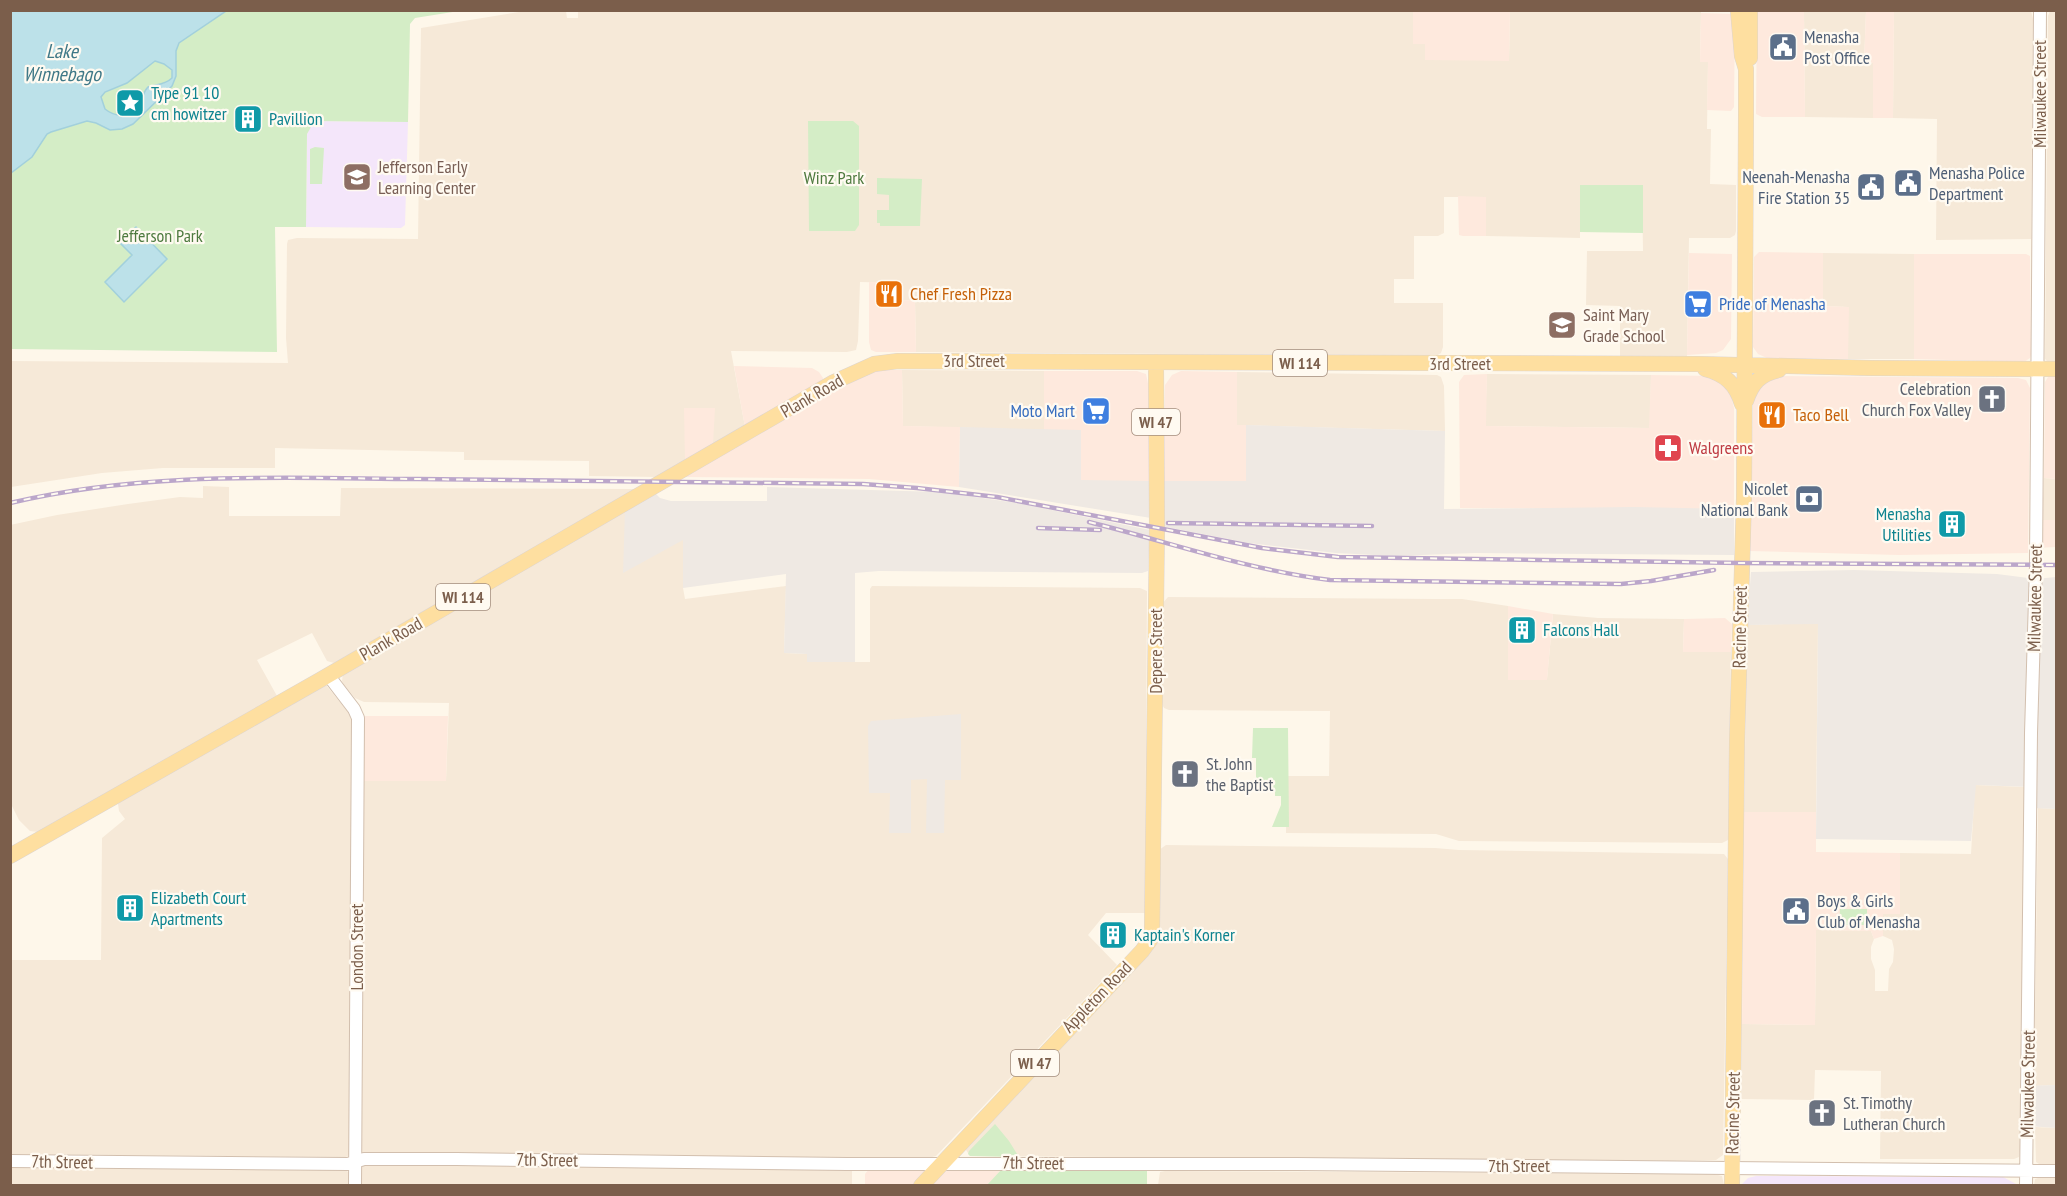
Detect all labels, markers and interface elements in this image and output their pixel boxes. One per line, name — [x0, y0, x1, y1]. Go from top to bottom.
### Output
place label: Menasha Post Office — [1804, 25, 1870, 69]
public building icon: Menasha Post Office — [1767, 31, 1799, 63]
water label: Lake Winnebago — [23, 38, 102, 87]
street label: Milwaukee Street — [2028, 40, 2051, 148]
place label: Type 91 10 cm howitzer — [151, 81, 227, 125]
place icon: Type 91 10 cm howitzer — [114, 87, 146, 119]
building icon: Pavillion — [232, 103, 264, 135]
place label: Pavillion — [269, 107, 323, 130]
place label: Jefferson Early Learning Center — [377, 155, 476, 199]
school or university icon: Jefferson Early Learning Center — [341, 161, 373, 193]
place label: Menasha Police Department — [1929, 161, 2025, 205]
place label: Neenah-Menasha Fire Station 35 — [1742, 165, 1850, 209]
park label: Winz Park — [804, 166, 864, 189]
public building icon: Menasha Police Department — [1892, 167, 1924, 199]
public building icon: Neenah-Menasha Fire Station 35 — [1855, 171, 1887, 203]
park label: Jefferson Park — [116, 224, 203, 247]
restaurant icon: Chef Fresh Pizza — [873, 278, 905, 310]
place label: Chef Fresh Pizza — [910, 282, 1012, 305]
supermarket icon: Pride of Menasha — [1682, 288, 1714, 320]
place label: Pride of Menasha — [1719, 292, 1826, 315]
place label: Saint Mary Grade School — [1583, 303, 1666, 347]
school or university icon: Saint Mary Grade School — [1546, 309, 1578, 341]
street label: 3rd Street — [943, 349, 1005, 372]
road number: WI 114 — [1273, 350, 1327, 376]
street label: 3rd Street — [1429, 352, 1491, 375]
street label: Plank Road — [776, 368, 847, 423]
place label: Celebration Church Fox Valley — [1862, 377, 1971, 421]
church icon: Celebration Church Fox Valley — [1976, 383, 2008, 415]
supermarket icon: Moto Mart — [1080, 395, 1112, 427]
place label: Moto Mart — [1010, 399, 1075, 422]
restaurant icon: Taco Bell — [1756, 399, 1788, 431]
place label: Taco Bell — [1793, 403, 1850, 426]
road number: WI 47 — [1132, 409, 1180, 435]
pharmacy icon: Walgreens — [1652, 432, 1684, 464]
place label: Walgreens — [1689, 436, 1753, 459]
place label: Nicolet National Bank — [1701, 477, 1788, 521]
bank icon: Nicolet National Bank — [1793, 483, 1825, 515]
place label: Menasha Utilities — [1876, 502, 1931, 546]
building icon: Menasha Utilities — [1936, 508, 1968, 540]
street label: Milwaukee Street — [2022, 544, 2047, 652]
road number: WI 114 — [436, 584, 490, 610]
street label: Racine Street — [1727, 585, 1752, 668]
street label: Depere Street — [1144, 608, 1167, 694]
street label: Plank Road — [355, 611, 426, 666]
building icon: Falcons Hall — [1506, 614, 1538, 646]
place label: Falcons Hall — [1543, 618, 1620, 641]
place label: St. John the Baptist — [1206, 752, 1274, 796]
church icon: St. John the Baptist — [1169, 758, 1201, 790]
place label: Elizabeth Court Apartments — [151, 886, 246, 930]
place label: Boys & Girls Club of Menasha — [1817, 889, 1920, 933]
building icon: Elizabeth Court Apartments — [114, 892, 146, 924]
public building icon: Boys & Girls Club of Menasha — [1780, 895, 1812, 927]
street label: London Street — [345, 903, 368, 990]
building icon: Kaptain's Korner — [1097, 919, 1129, 951]
place label: Kaptain's Korner — [1134, 923, 1235, 946]
street label: Appleton Road — [1057, 956, 1136, 1037]
street label: Milwaukee Street — [2015, 1030, 2040, 1138]
road number: WI 47 — [1011, 1050, 1059, 1076]
street label: Racine Street — [1720, 1071, 1745, 1154]
place label: St. Timothy Lutheran Church — [1843, 1091, 1945, 1135]
church icon: St. Timothy Lutheran Church — [1806, 1097, 1838, 1129]
street label: 7th Street — [516, 1147, 578, 1172]
street label: 7th Street — [31, 1149, 93, 1174]
street label: 7th Street — [1002, 1150, 1064, 1175]
street label: 7th Street — [1488, 1154, 1550, 1177]

